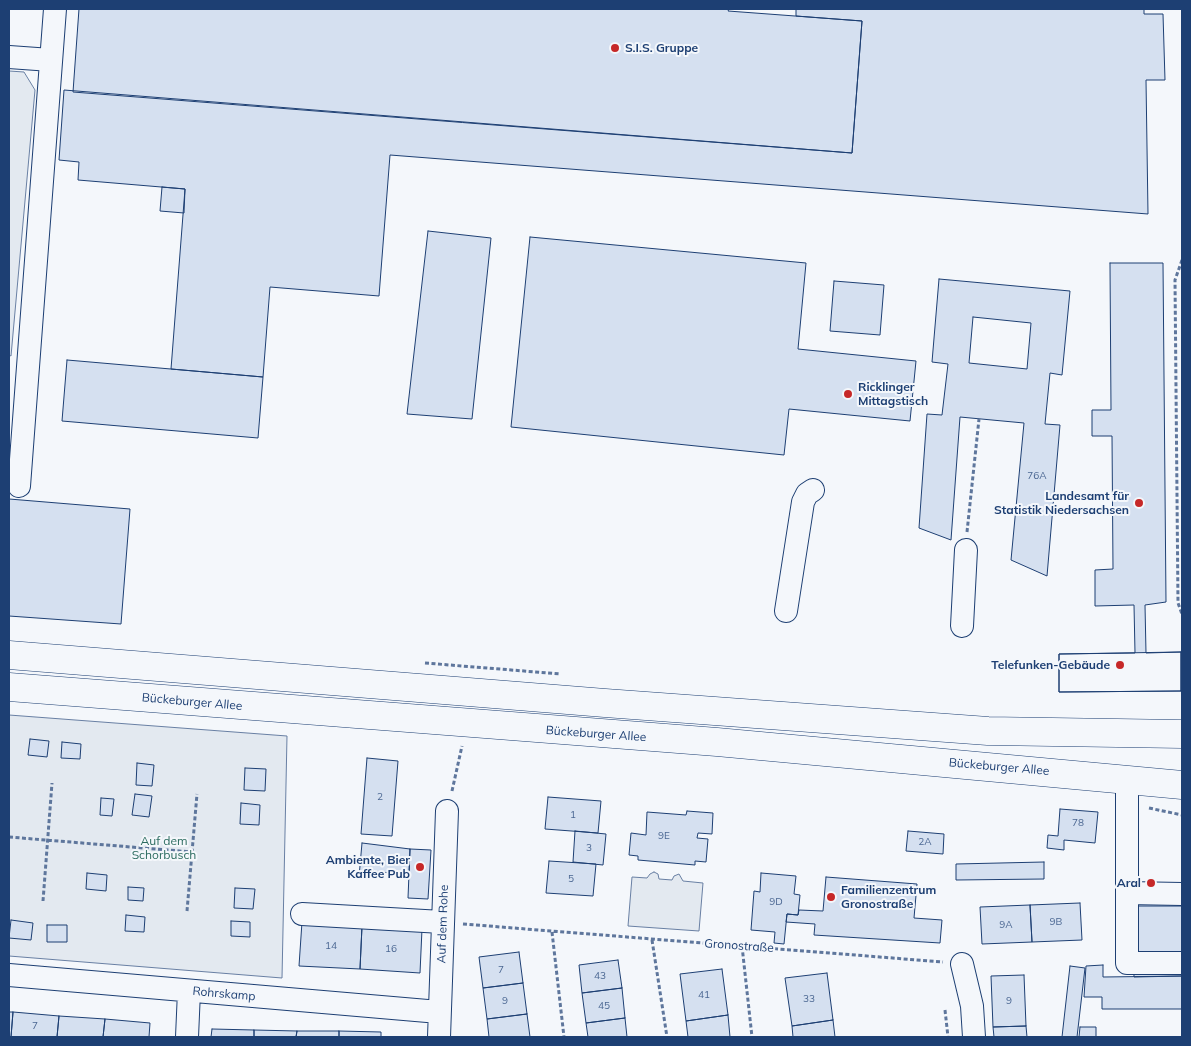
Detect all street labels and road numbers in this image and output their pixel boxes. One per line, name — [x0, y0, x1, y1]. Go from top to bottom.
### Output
street label: Bückeburger Allee — [141, 690, 243, 714]
street label: Bückeburger Allee — [545, 723, 647, 745]
street label: Bückeburger Allee — [948, 755, 1050, 779]
street label: Auf dem Rohe — [434, 884, 452, 964]
street label: Gronostraße — [704, 936, 774, 956]
street label: Rohrskamp — [192, 984, 256, 1004]

